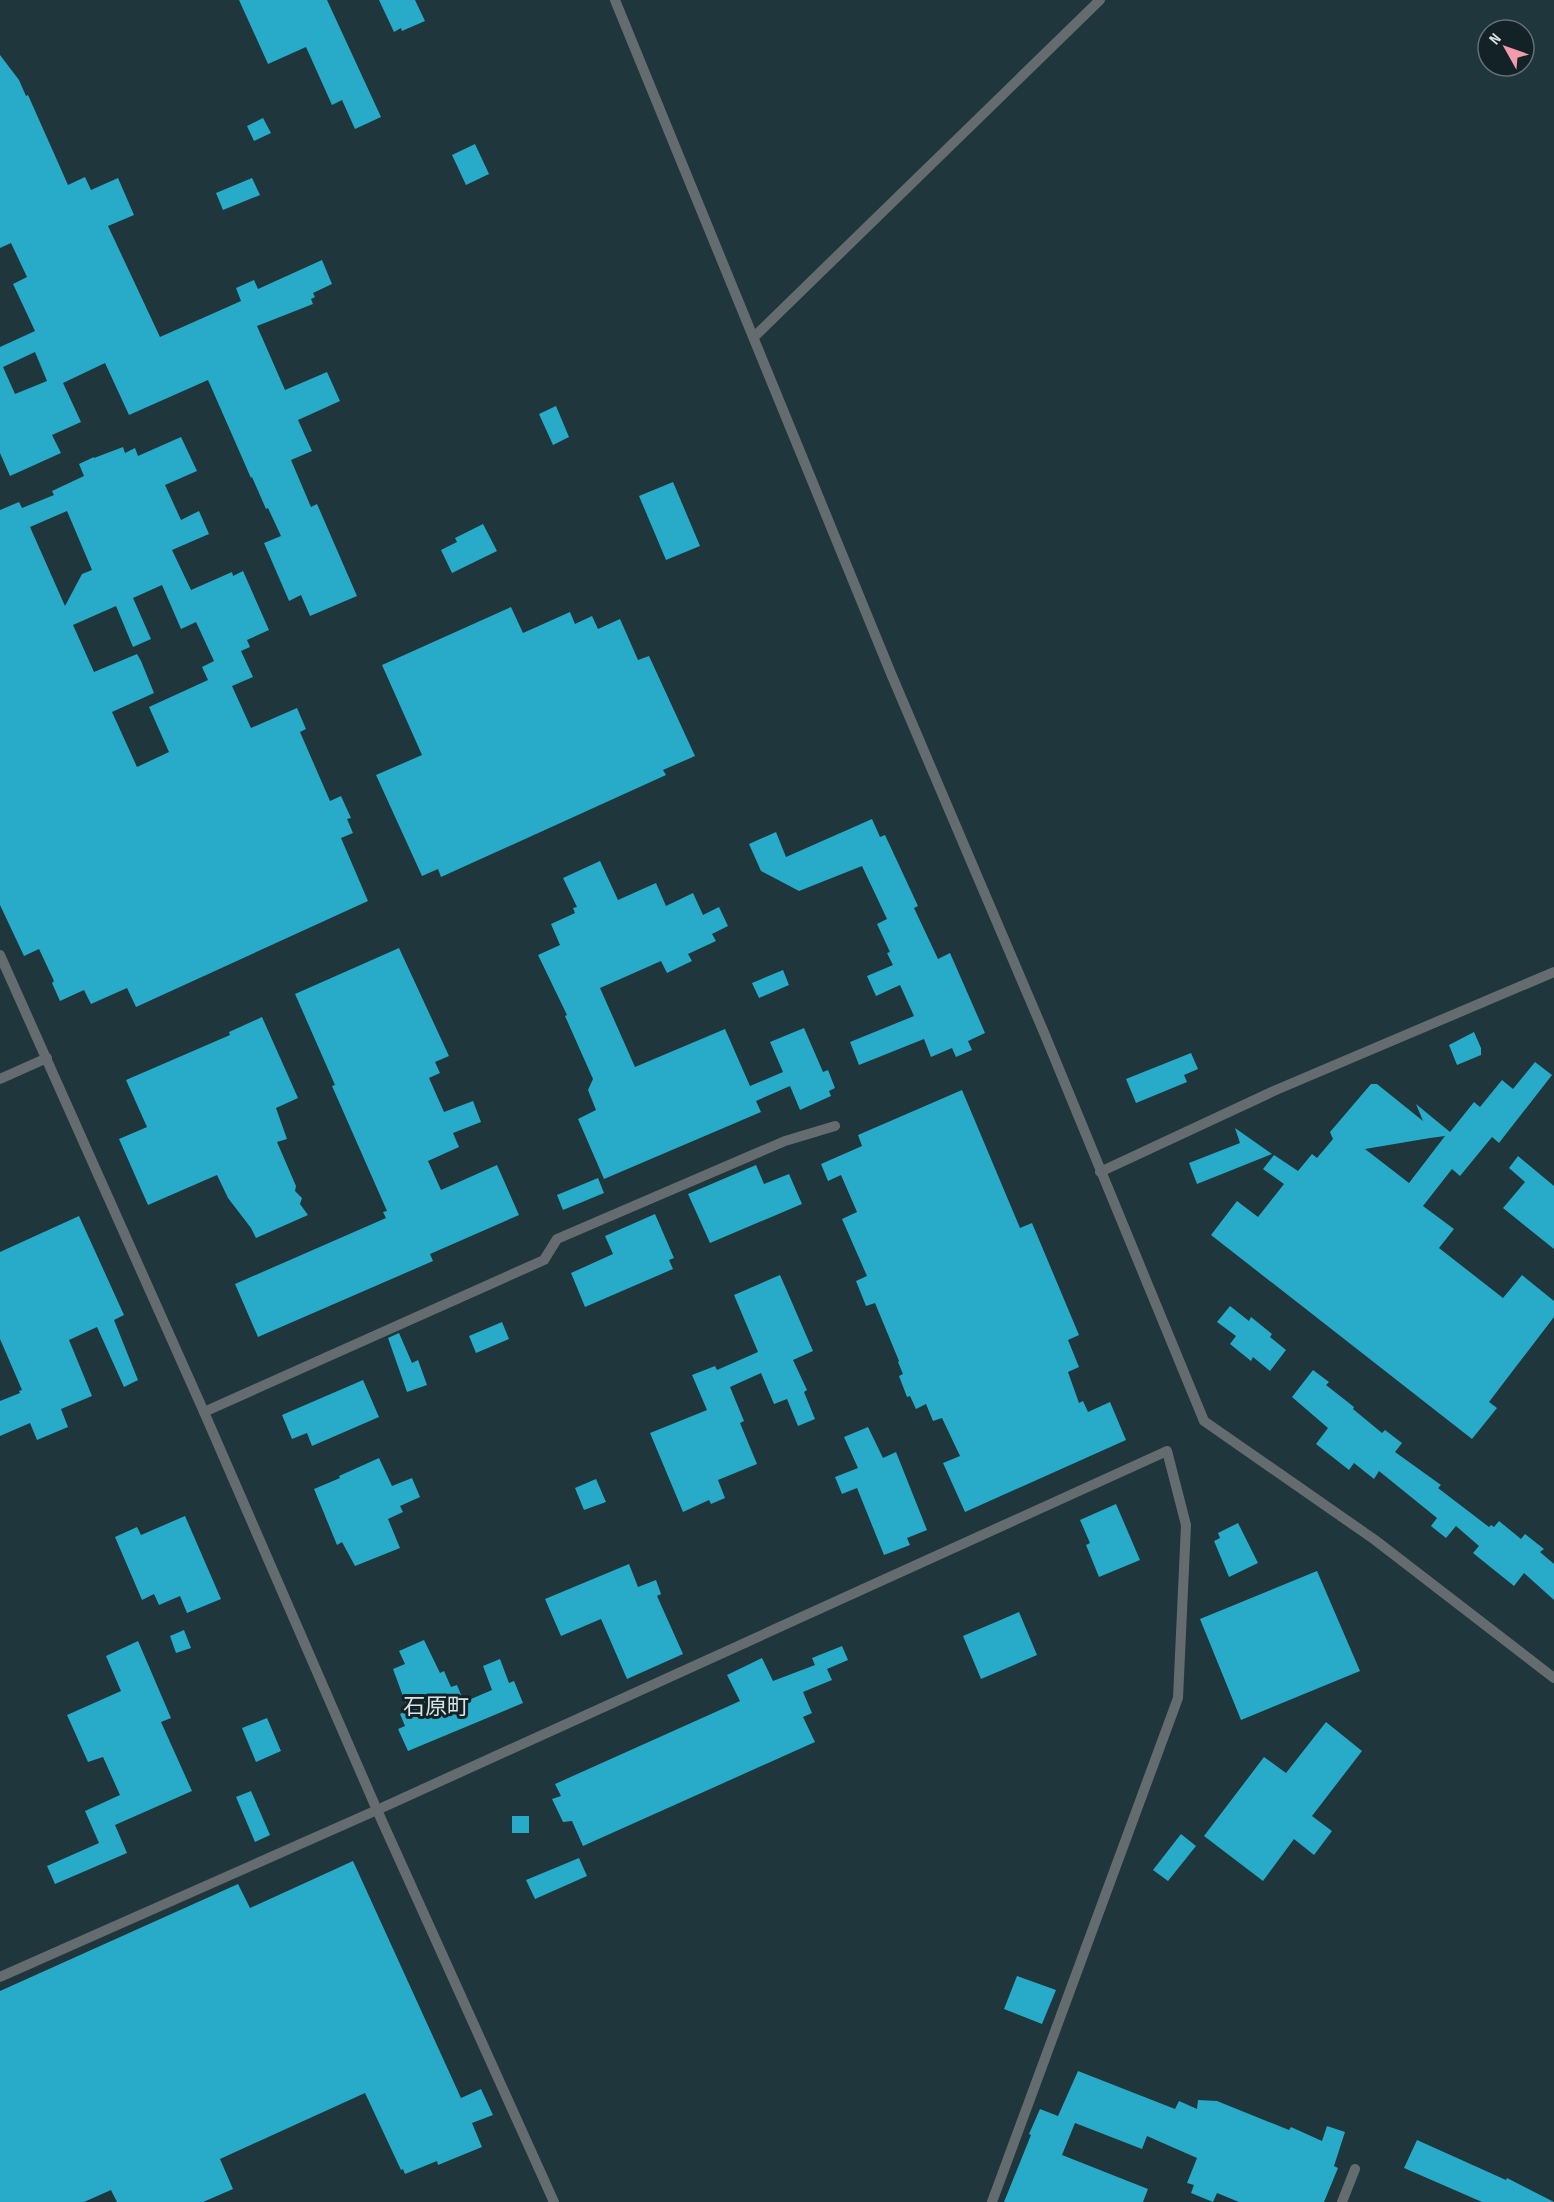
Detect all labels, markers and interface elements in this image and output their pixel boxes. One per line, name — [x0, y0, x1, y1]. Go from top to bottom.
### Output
north arrow — [1476, 18, 1536, 78]
text: N — [1486, 30, 1506, 49]
district label: 石原町 — [403, 1694, 469, 1721]

